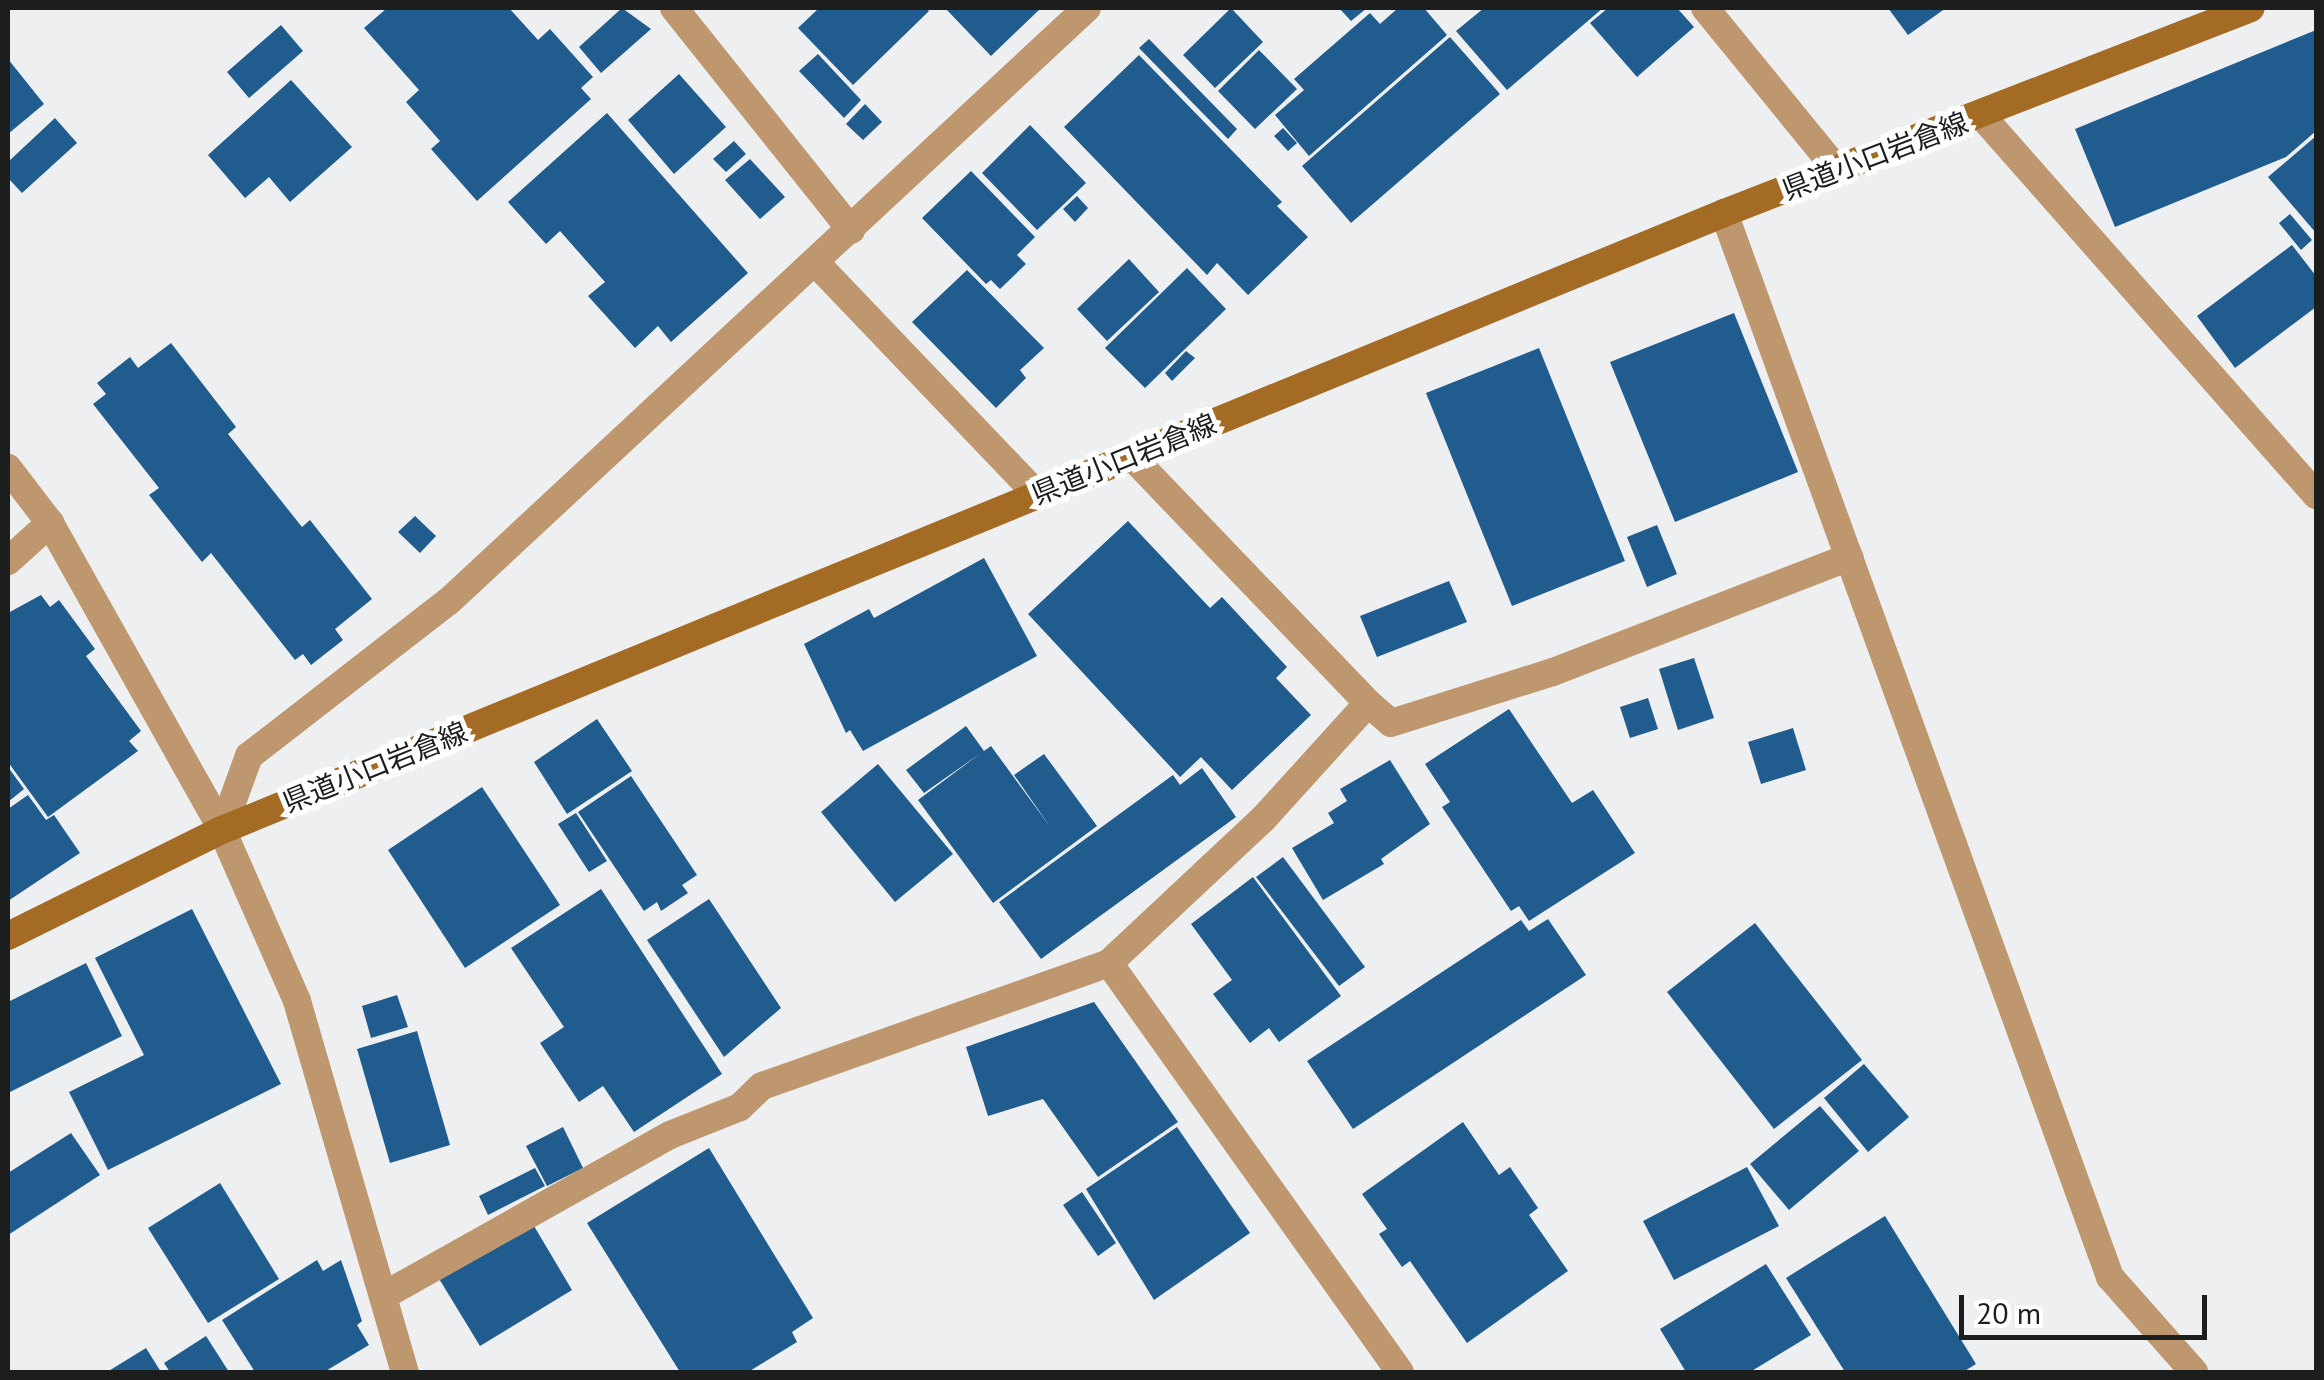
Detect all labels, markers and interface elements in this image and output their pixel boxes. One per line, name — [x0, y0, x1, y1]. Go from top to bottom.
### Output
street label: 県道小口岩倉線 — [1777, 105, 1973, 207]
street label: 県道小口岩倉線 — [1027, 407, 1221, 511]
street label: 県道小口岩倉線 — [278, 715, 472, 819]
scale bar — [1964, 1275, 2212, 1337]
text: 20 m — [1976, 1293, 2041, 1332]

